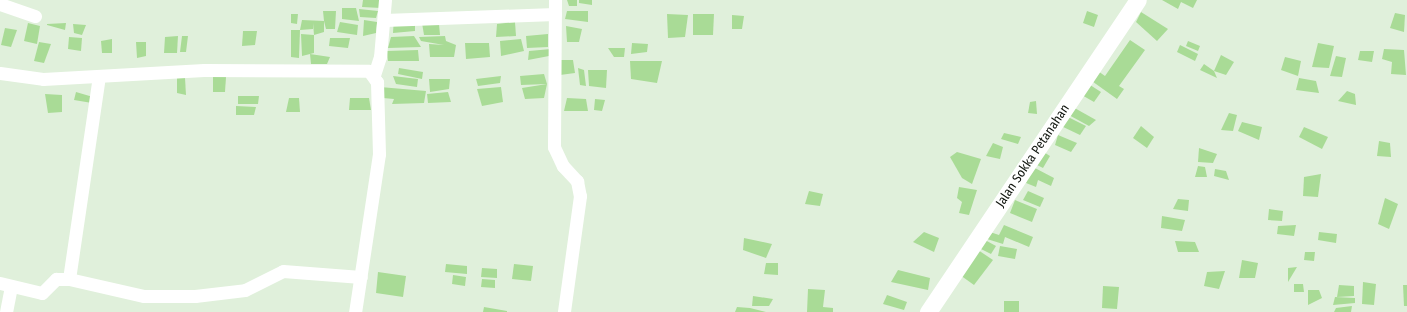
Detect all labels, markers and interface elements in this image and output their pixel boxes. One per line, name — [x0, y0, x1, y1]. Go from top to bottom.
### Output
street label: Jalan Sokka Petanahan — [993, 102, 1073, 210]

